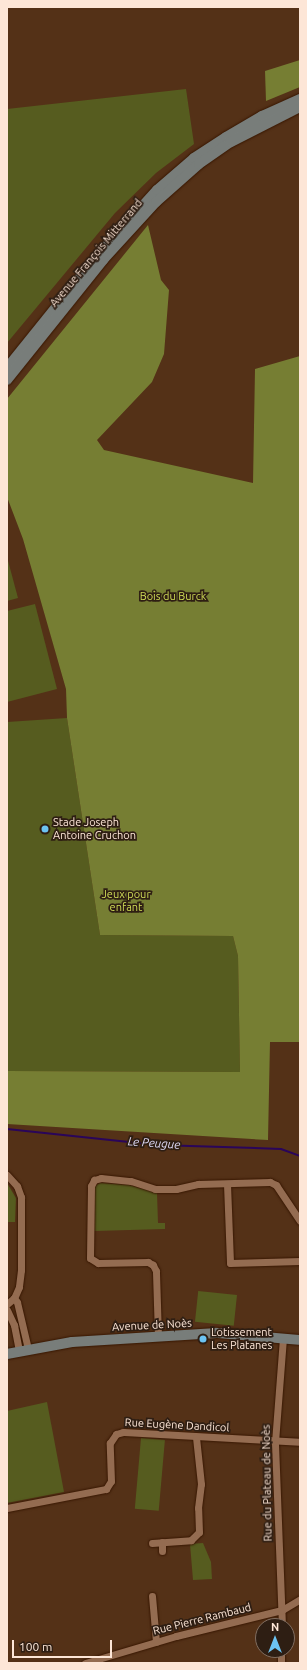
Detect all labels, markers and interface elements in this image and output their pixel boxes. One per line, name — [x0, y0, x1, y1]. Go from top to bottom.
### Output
street label: Avenue François Mitterrand — [47, 197, 145, 309]
park label: Bois du Burck — [140, 589, 206, 603]
place label: Stade Joseph Antoine Cruchon — [53, 816, 136, 842]
marker: Stade Joseph Antoine Cruchon — [40, 824, 50, 834]
park label: Jeux pour enfant — [101, 888, 151, 914]
water label: Le Peugue — [127, 1134, 181, 1152]
street label: Avenue de Noès — [112, 1316, 192, 1334]
place label: Lotissement Les Platanes — [211, 1326, 272, 1352]
marker: Lotissement Les Platanes — [198, 1334, 208, 1344]
street label: Rue Eugène Dandicol — [124, 1416, 230, 1434]
street label: Rue du Plateau de Noès — [259, 1424, 275, 1542]
street label: Rue Pierre Rambaud — [152, 1600, 252, 1638]
north arrow — [255, 1618, 295, 1658]
text: N — [271, 1621, 279, 1633]
scale bar — [14, 1632, 114, 1658]
text: 100 m — [19, 1640, 52, 1653]

